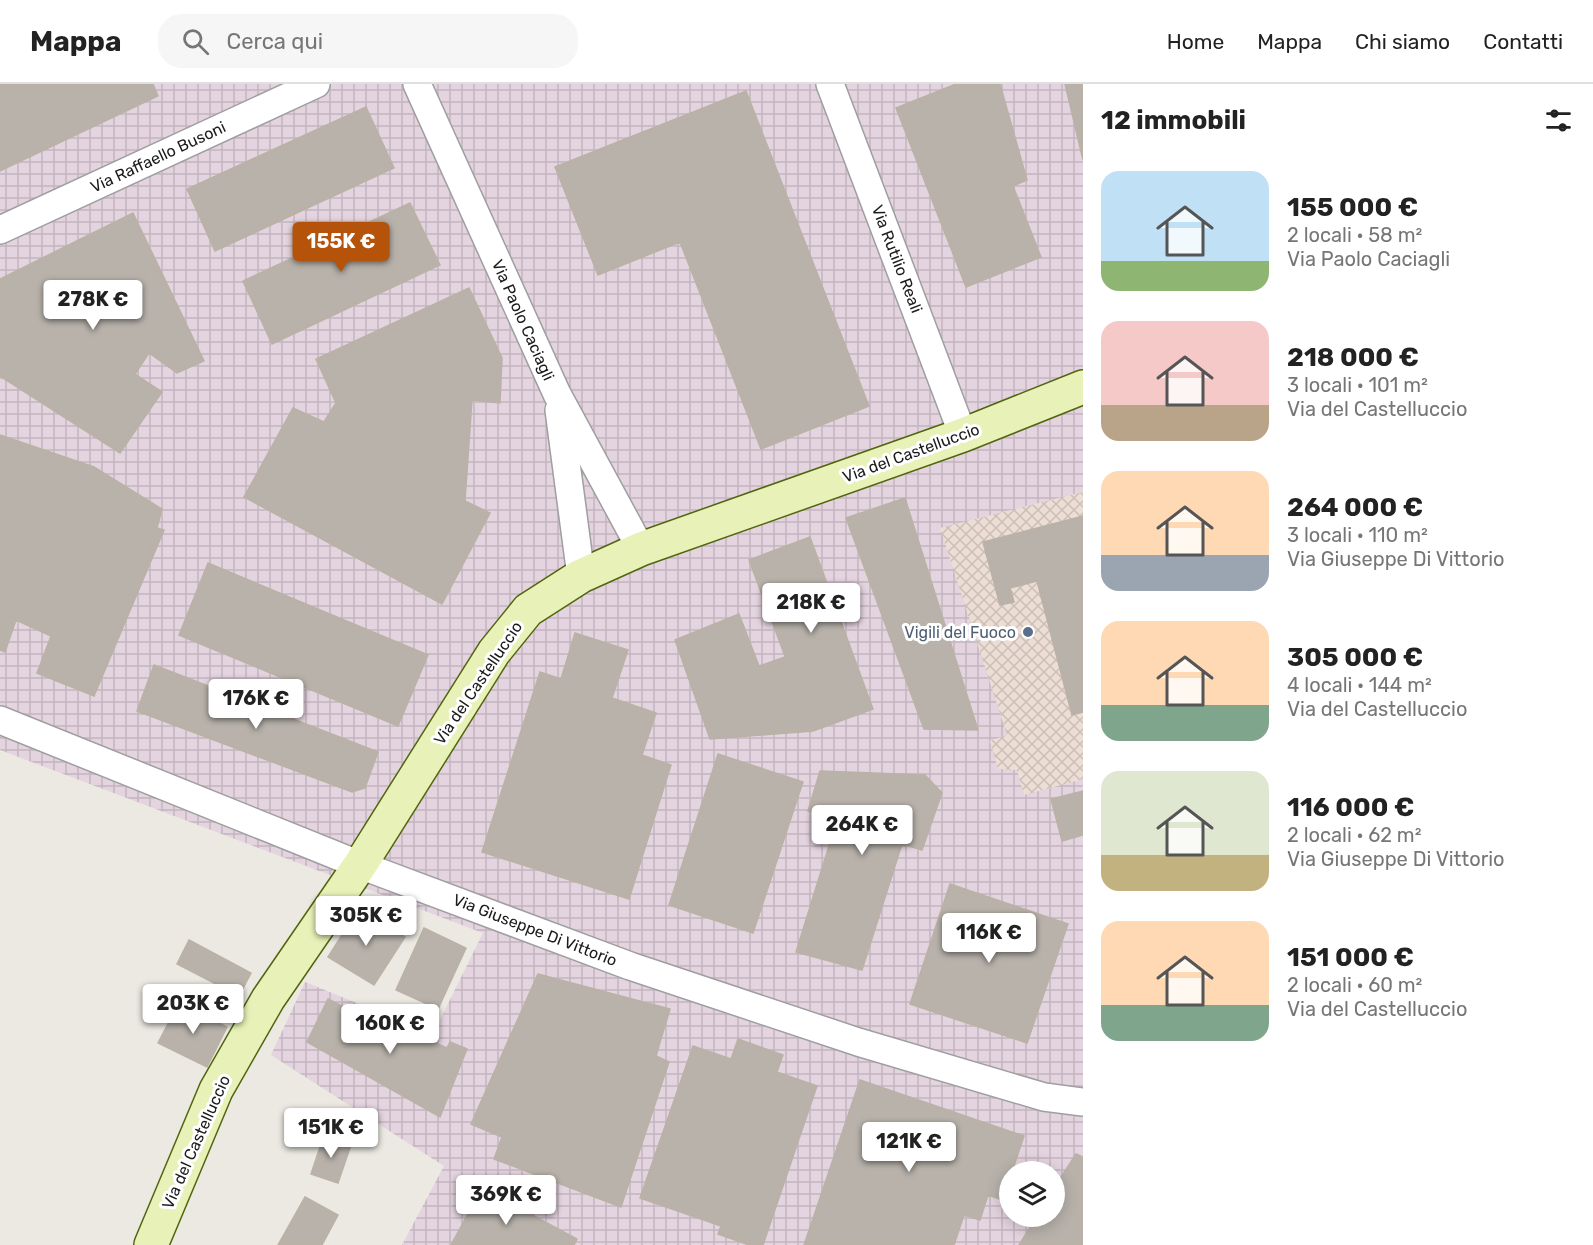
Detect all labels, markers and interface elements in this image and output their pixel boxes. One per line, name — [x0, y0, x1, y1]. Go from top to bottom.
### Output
search box — [158, 14, 578, 68]
text: Mappa — [30, 25, 122, 58]
icon: search — [179, 25, 212, 58]
text: Cerca qui — [227, 28, 323, 55]
text: Home — [1167, 29, 1224, 54]
text: Mappa — [1257, 29, 1322, 54]
text: Chi siamo — [1355, 29, 1450, 54]
text: Contatti — [1483, 29, 1563, 54]
icon: filters — [1542, 104, 1575, 137]
text: 12 immobili — [1101, 105, 1246, 136]
street label: Via Raffaello Busoni — [87, 117, 229, 197]
text: 155 000 € — [1287, 192, 1418, 223]
icon: home — [1149, 195, 1221, 267]
street label: Via Rutilio Reali — [868, 202, 926, 316]
pin: 155K € — [292, 222, 390, 273]
text: 2 locali · 58 m² — [1287, 223, 1422, 247]
text: 155K € — [307, 229, 375, 253]
text: Via Paolo Caciagli — [1287, 247, 1450, 271]
street label: Via Paolo Caciagli — [488, 257, 558, 383]
pin: 278K € — [44, 280, 142, 331]
text: 278K € — [57, 287, 129, 311]
text: 218 000 € — [1287, 342, 1419, 373]
icon: home — [1149, 345, 1221, 417]
text: 3 locali · 101 m² — [1287, 373, 1428, 397]
text: Via del Castelluccio — [1287, 397, 1467, 421]
street label: Via del Castelluccio — [840, 419, 982, 487]
text: 264 000 € — [1287, 492, 1423, 523]
icon: home — [1149, 495, 1221, 567]
text: 3 locali · 110 m² — [1287, 523, 1428, 547]
text: Via Giuseppe Di Vittorio — [1287, 547, 1505, 571]
pin: 218K € — [762, 583, 860, 634]
text: 218K € — [776, 590, 846, 614]
street label: Via del Castelluccio — [430, 618, 526, 748]
place label: Vigili del Fuoco — [904, 623, 1016, 642]
marker: Vigili del Fuoco — [1021, 625, 1035, 639]
text: 305 000 € — [1287, 642, 1423, 673]
icon: home — [1149, 645, 1221, 717]
text: 4 locali · 144 m² — [1287, 673, 1432, 697]
pin: 176K € — [207, 679, 305, 730]
text: 176K € — [222, 686, 290, 710]
text: Via del Castelluccio — [1287, 697, 1467, 721]
text: 116 000 € — [1287, 792, 1414, 823]
icon: home — [1149, 795, 1221, 867]
pin: 264K € — [813, 805, 911, 856]
text: 264K € — [826, 812, 898, 836]
text: 2 locali · 62 m² — [1287, 823, 1421, 847]
text: Via Giuseppe Di Vittorio — [1287, 847, 1505, 871]
street label: Via Giuseppe Di Vittorio — [450, 890, 620, 970]
pin: 305K € — [317, 896, 415, 947]
text: 305K € — [330, 903, 402, 927]
pin: 116K € — [940, 913, 1038, 964]
text: 116K € — [956, 920, 1022, 944]
text: 151 000 € — [1287, 942, 1414, 973]
icon: home — [1149, 945, 1221, 1017]
text: 2 locali · 60 m² — [1287, 973, 1422, 997]
pin: 203K € — [144, 984, 242, 1035]
text: 203K € — [157, 991, 229, 1015]
text: Via del Castelluccio — [1287, 997, 1467, 1021]
pin: 160K € — [341, 1004, 439, 1055]
text: 160K € — [355, 1011, 425, 1035]
street label: Via del Castelluccio — [158, 1072, 234, 1212]
pin: 151K € — [282, 1108, 380, 1159]
text: 151K € — [298, 1115, 364, 1139]
pin: 121K € — [860, 1122, 958, 1173]
text: 121K € — [876, 1129, 942, 1153]
map controls — [999, 1161, 1065, 1227]
button: layers — [999, 1161, 1065, 1227]
pin: 369K € — [457, 1175, 555, 1226]
text: 369K € — [470, 1182, 542, 1206]

